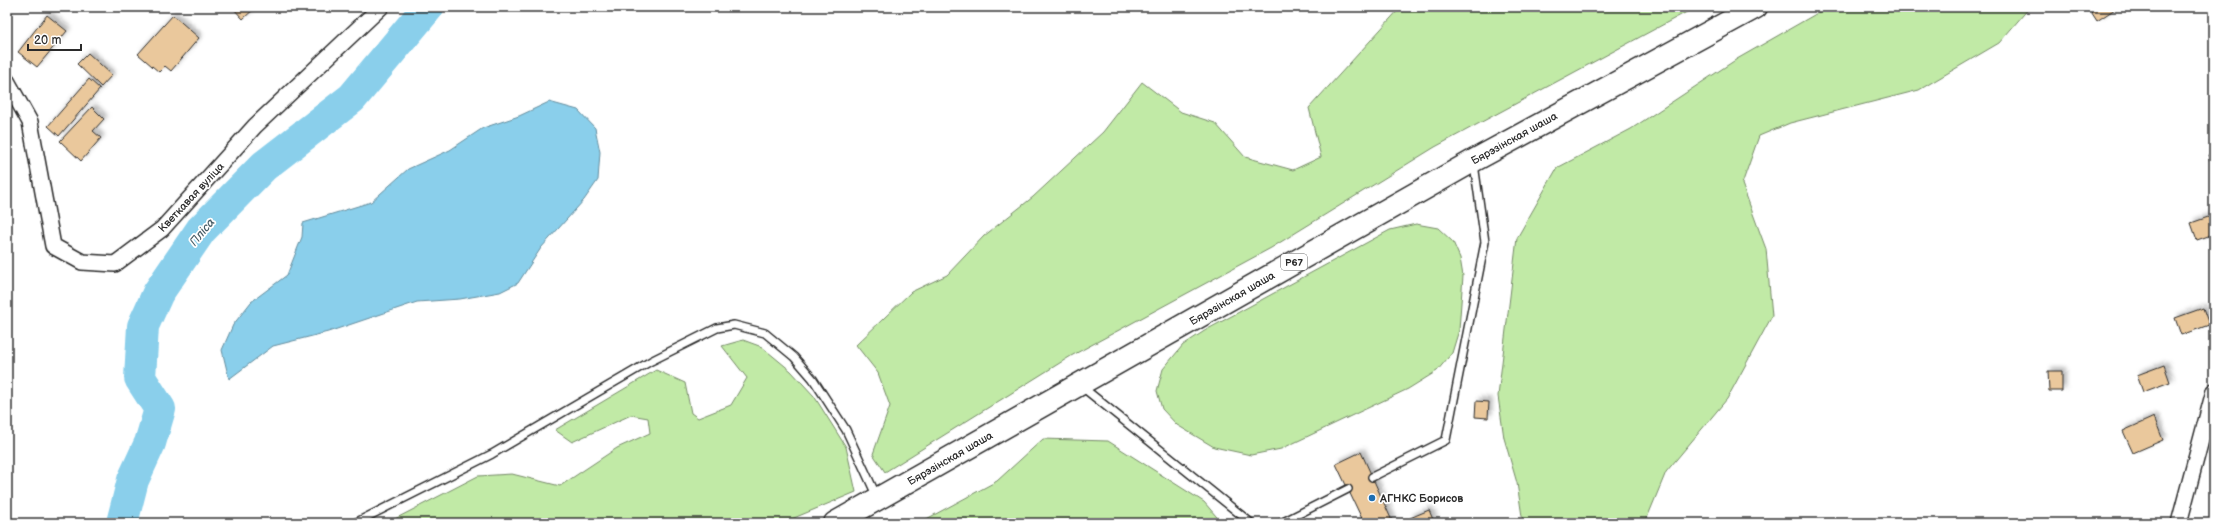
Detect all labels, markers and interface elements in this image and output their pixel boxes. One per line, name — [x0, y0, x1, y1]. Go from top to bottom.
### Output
scale bar — [28, 26, 81, 52]
text: 20 m — [34, 33, 61, 48]
street label: Бярэзінская шаша — [1469, 109, 1560, 167]
street label: Кветкавая вуліца — [156, 160, 227, 235]
water label: Пліса — [187, 215, 218, 249]
road number: Р67 — [1281, 254, 1307, 270]
street label: Бярэзінская шаша — [1187, 268, 1278, 328]
street label: Бярэзінская шаша — [905, 428, 996, 488]
place label: АГНКС Борисов — [1379, 492, 1463, 505]
marker: АГНКС Борисов — [1367, 493, 1377, 503]

